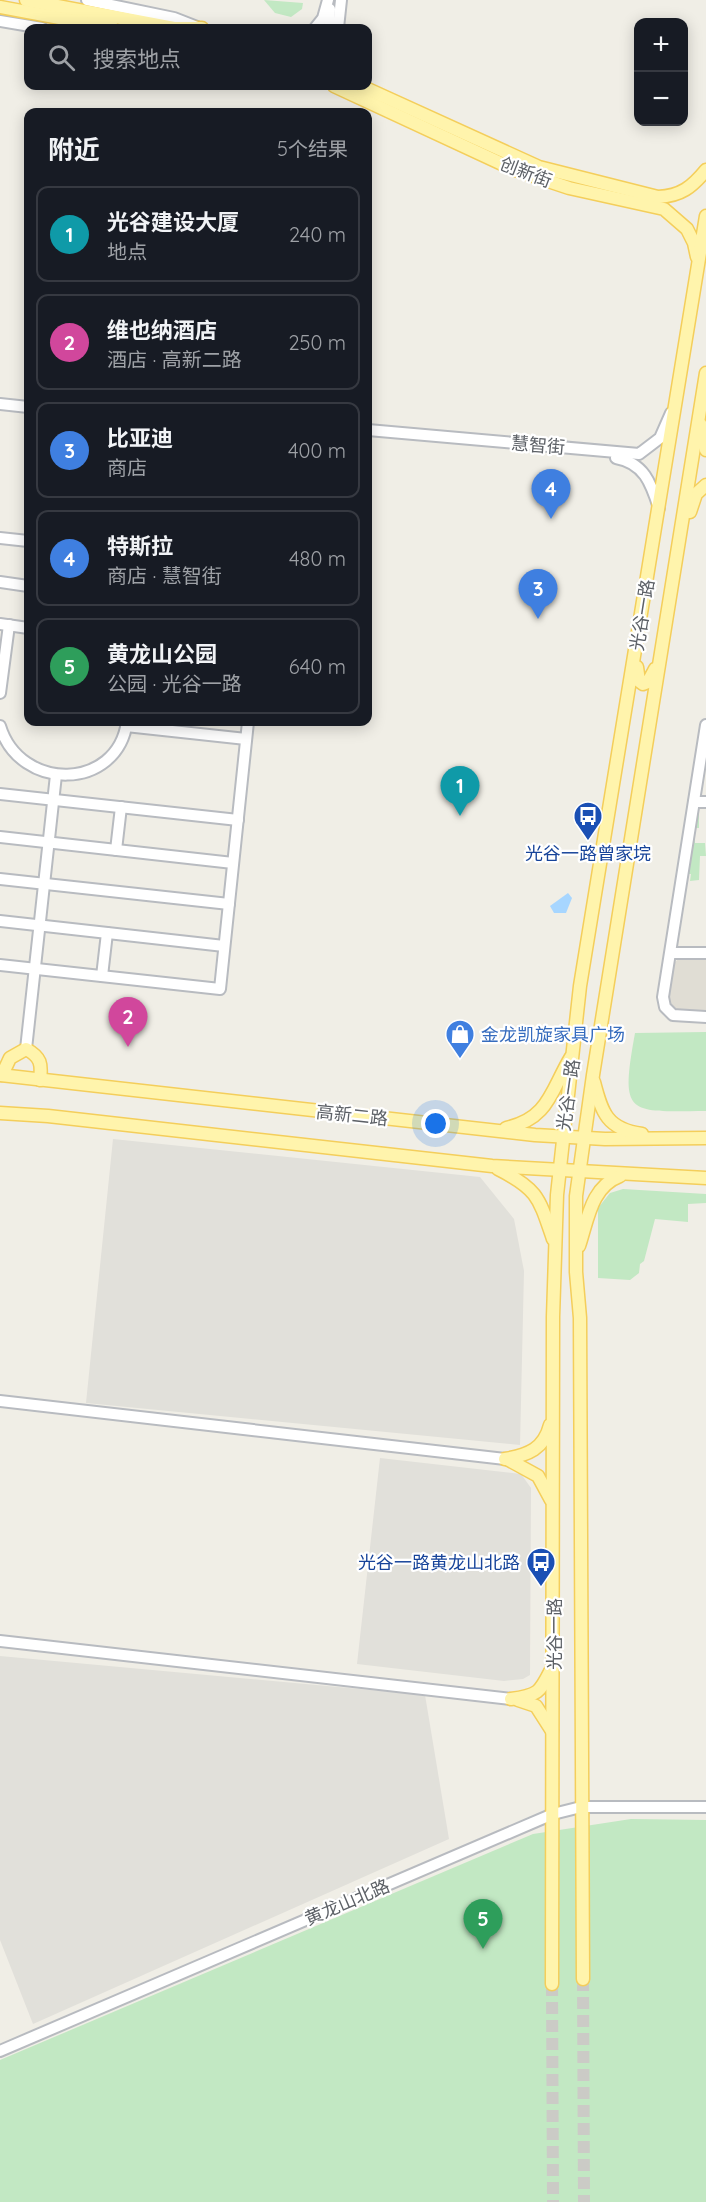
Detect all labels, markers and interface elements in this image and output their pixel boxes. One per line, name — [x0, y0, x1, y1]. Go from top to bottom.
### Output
map controls — [634, 18, 688, 126]
button: + — [634, 18, 688, 72]
search box — [24, 24, 372, 90]
icon: search — [45, 41, 78, 74]
text: 搜索地点 — [93, 45, 181, 73]
button: − — [634, 72, 688, 126]
text: 附近 — [48, 133, 100, 166]
text: 5个结果 — [277, 136, 348, 161]
street label: 创新街 — [497, 152, 555, 192]
text: 光谷建设大厦 — [107, 208, 239, 236]
text: 1 — [66, 222, 73, 247]
text: 240 m — [289, 222, 346, 247]
text: 地点 — [107, 239, 147, 264]
text: 维也纳酒店 — [107, 316, 217, 344]
text: 2 — [64, 330, 75, 355]
text: 250 m — [288, 330, 346, 355]
text: 酒店 · 高新二路 — [107, 347, 242, 372]
text: 比亚迪 — [107, 424, 173, 452]
street label: 慧智街 — [510, 431, 566, 459]
text: 3 — [64, 438, 75, 463]
text: 400 m — [288, 438, 346, 463]
text: 商店 — [107, 455, 147, 480]
pin: 4 — [532, 470, 570, 519]
text: 特斯拉 — [107, 532, 173, 560]
text: 4 — [64, 546, 75, 571]
text: 480 m — [289, 546, 346, 571]
text: 商店 · 慧智街 — [107, 563, 222, 588]
pin: 3 — [518, 570, 558, 619]
street label: 光谷一路 — [625, 578, 659, 652]
text: 黄龙山公园 — [107, 640, 217, 668]
text: 5 — [64, 654, 75, 679]
text: 640 m — [289, 654, 346, 679]
text: 公园 · 光谷一路 — [107, 671, 242, 696]
pin: 1 — [440, 766, 480, 816]
bus stop icon: 光谷一路曾家垸 — [572, 800, 604, 842]
place label: 光谷一路曾家垸 — [525, 842, 651, 865]
pin: 2 — [108, 998, 148, 1047]
shop icon: 金龙凯旋家具广场 — [444, 1018, 476, 1060]
place label: 金龙凯旋家具广场 — [481, 1023, 625, 1046]
street label: 光谷一路 — [552, 1058, 584, 1132]
street label: 高新二路 — [315, 1100, 389, 1130]
your location — [421, 1109, 450, 1138]
bus stop icon: 光谷一路黄龙山北路 — [525, 1546, 557, 1588]
place label: 光谷一路黄龙山北路 — [358, 1551, 520, 1574]
street label: 光谷一路 — [543, 1598, 566, 1670]
street label: 黄龙山北路 — [301, 1874, 393, 1930]
pin: 5 — [464, 1900, 502, 1949]

